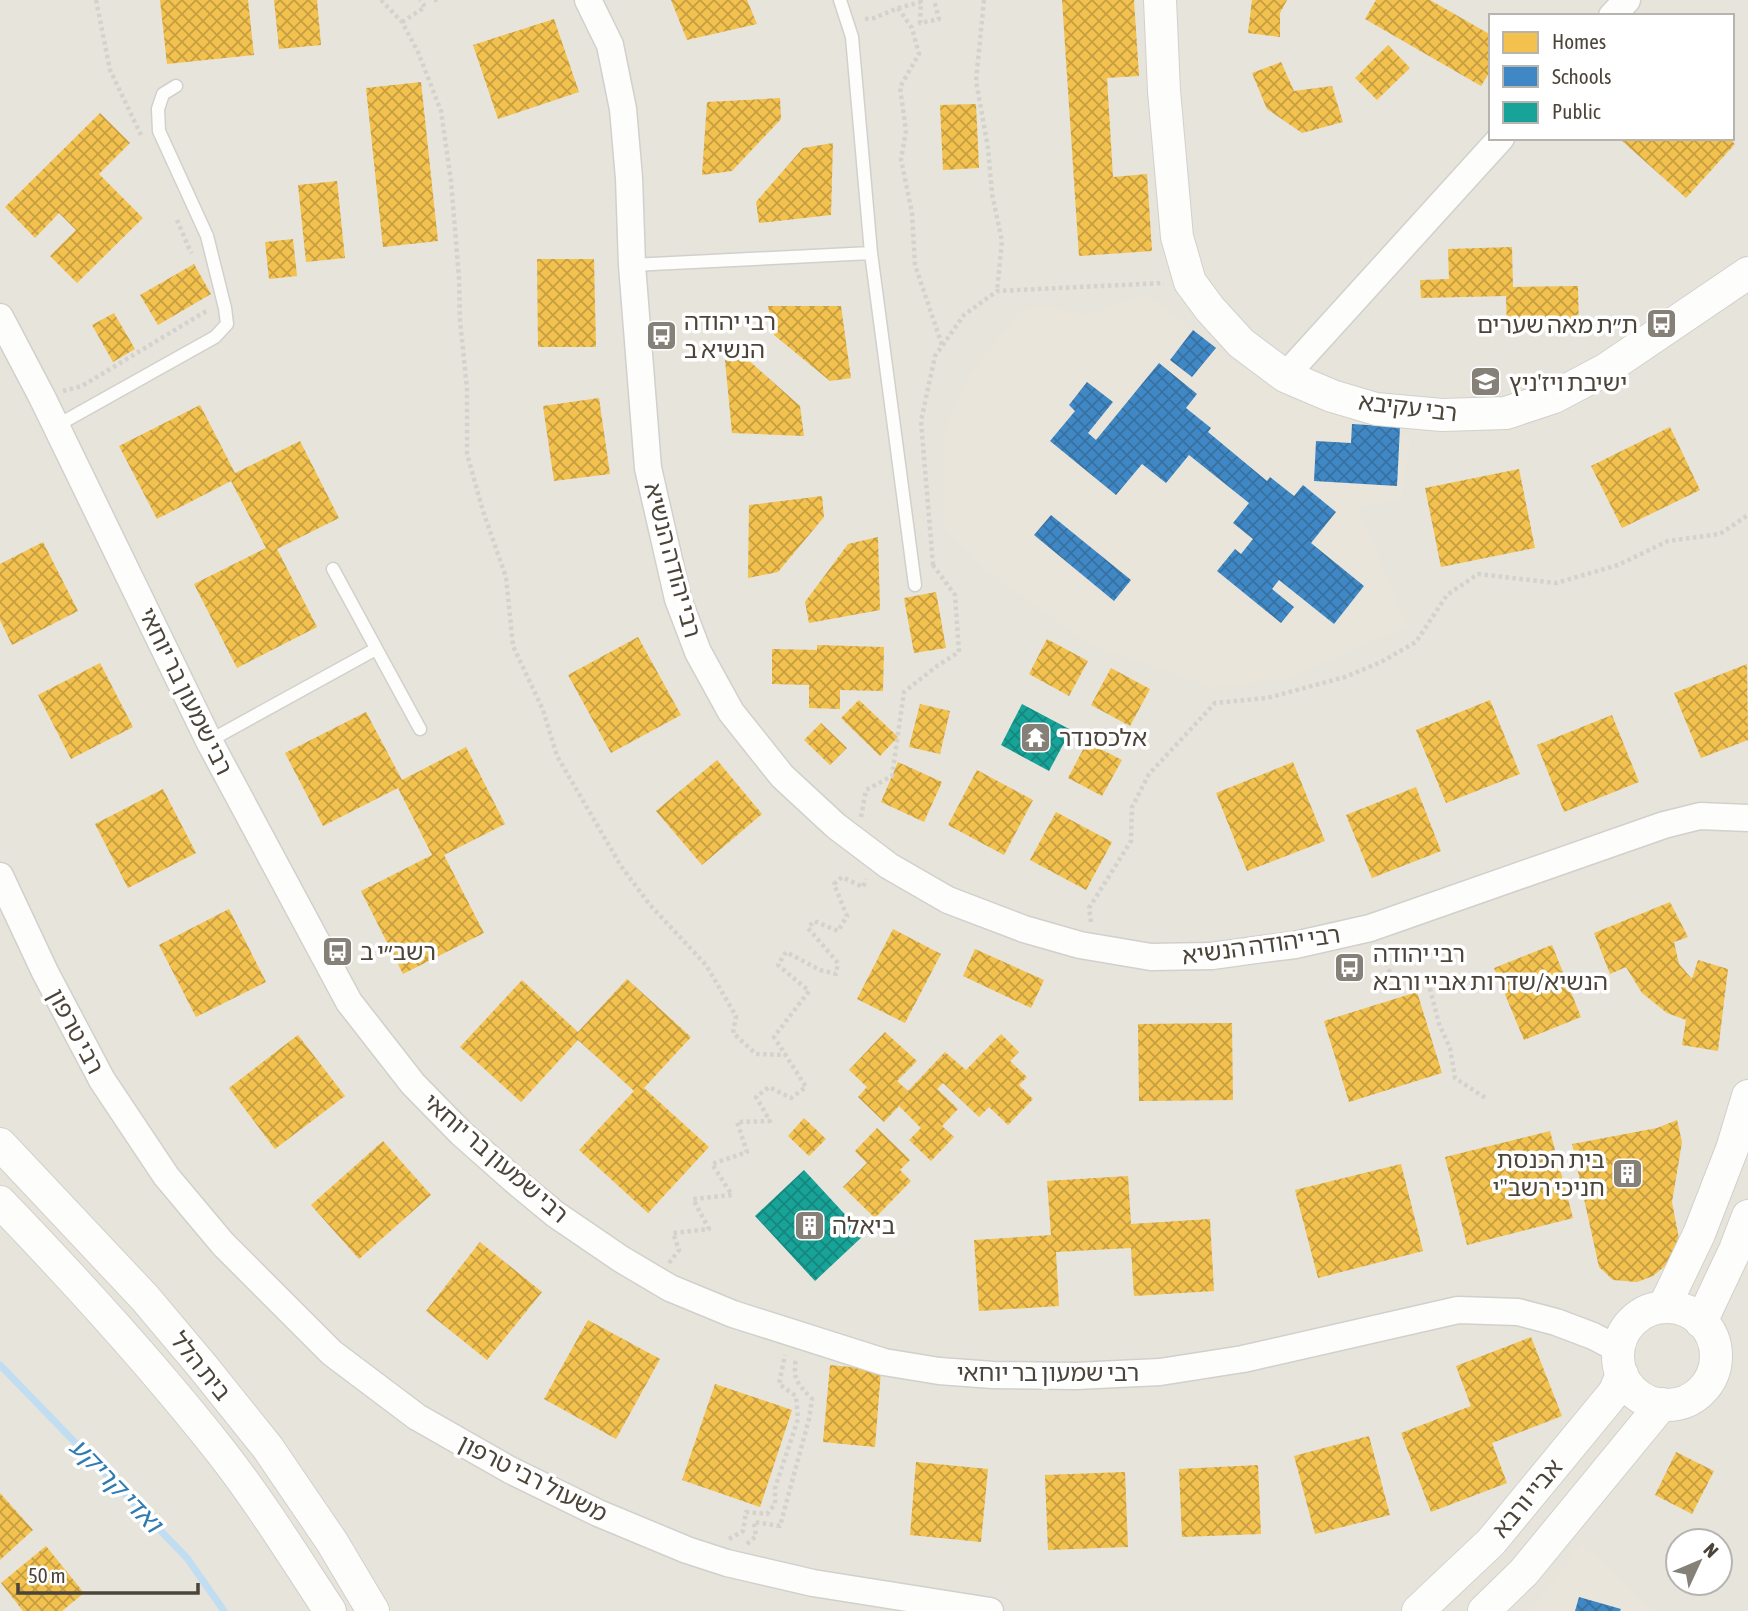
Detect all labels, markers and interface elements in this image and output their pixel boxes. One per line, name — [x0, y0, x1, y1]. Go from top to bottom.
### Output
legend — [1489, 14, 1734, 140]
text: Homes — [1552, 29, 1606, 53]
text: Schools — [1552, 64, 1612, 88]
text: Public — [1552, 99, 1601, 123]
bus stop icon: ת״ת מאה שערים — [1644, 307, 1678, 341]
place label: רבי יהודה הנשיא ב — [684, 308, 776, 363]
place label: ת״ת מאה שערים — [1477, 311, 1638, 338]
bus stop icon: רבי יהודה הנשיא ב — [644, 318, 678, 352]
school or university icon: ישיבת ויז'ניץ — [1469, 365, 1503, 399]
place label: ישיבת ויז'ניץ — [1509, 369, 1627, 396]
street label: רבי עקיבא — [1357, 388, 1459, 426]
street label: רבי יהודה הנשיא — [639, 480, 707, 640]
street label: רבי שמעון בר יוחאי — [134, 603, 238, 779]
temple icon: אלכסנדר — [1019, 720, 1053, 754]
place label: אלכסנדר — [1059, 724, 1147, 751]
street label: רבי יהודה הנשיא — [1180, 921, 1342, 969]
bus stop icon: רשב״י ב — [320, 934, 354, 968]
place label: רשב״י ב — [360, 938, 436, 965]
place label: רבי יהודה הנשיא/שדרות אביי ורבא — [1373, 940, 1608, 995]
bus stop icon: רבי יהודה הנשיא/שדרות אביי ורבא — [1333, 950, 1367, 984]
street label: רבי טרפון — [42, 984, 110, 1078]
street label: רבי שמעון בר יוחאי — [418, 1088, 574, 1228]
place label: בית הכנסת חניכי רשב"י — [1493, 1146, 1605, 1201]
building icon: בית הכנסת חניכי רשב"י — [1611, 1156, 1645, 1190]
building icon: ביאלה — [792, 1208, 826, 1242]
place label: ביאלה — [832, 1212, 895, 1239]
street label: בית הלל — [165, 1326, 237, 1406]
street label: רבי שמעון בר יוחאי — [957, 1359, 1139, 1386]
street label: משעול רבי טרפון — [454, 1429, 612, 1527]
water label: ואדי קריקע — [64, 1432, 170, 1540]
street label: אביי ורבא — [1487, 1453, 1567, 1543]
north arrow — [1664, 1527, 1734, 1597]
text: N — [1699, 1539, 1723, 1562]
scale bar — [18, 1552, 198, 1596]
text: 50 m — [28, 1563, 66, 1587]

